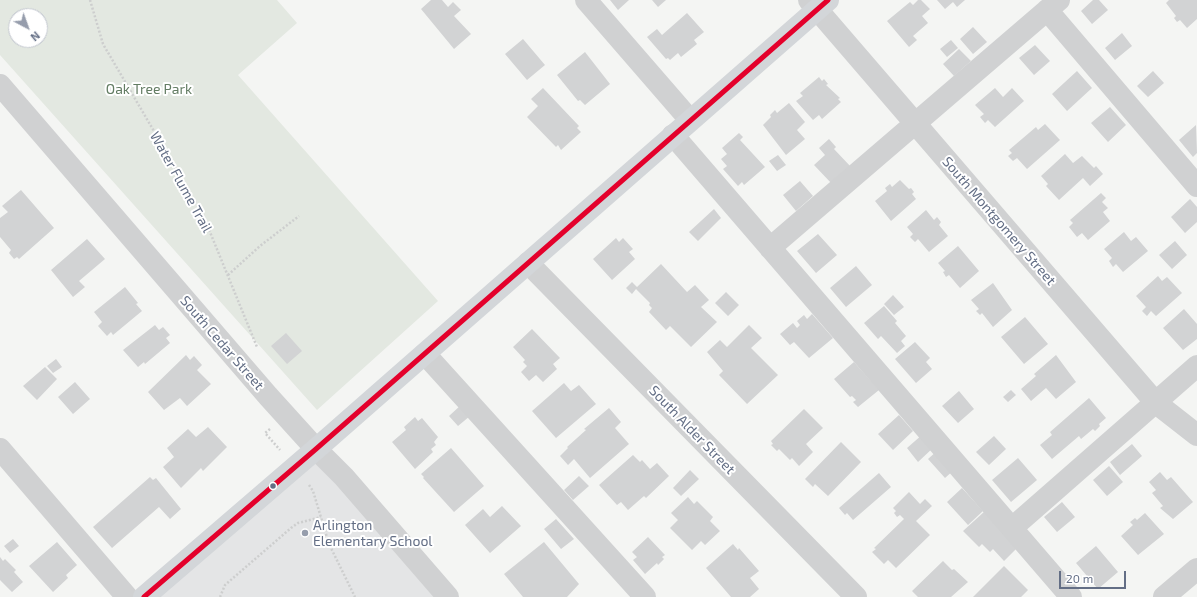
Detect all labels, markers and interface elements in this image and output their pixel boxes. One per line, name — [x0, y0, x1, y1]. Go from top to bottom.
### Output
north arrow — [8, 8, 48, 48]
text: N — [28, 29, 43, 44]
park label: Oak Tree Park — [106, 81, 192, 97]
street label: Water Flume Trail — [146, 129, 216, 235]
street label: South Montgomery Street — [939, 153, 1059, 289]
street label: South Cedar Street — [177, 292, 267, 394]
street label: South Alder Street — [646, 382, 738, 478]
unlabelled marker — [268, 481, 278, 491]
place label: Arlington Elementary School — [313, 517, 432, 550]
marker: Arlington Elementary School — [300, 528, 310, 538]
scale bar — [1061, 563, 1128, 589]
text: 20 m — [1066, 571, 1093, 585]

